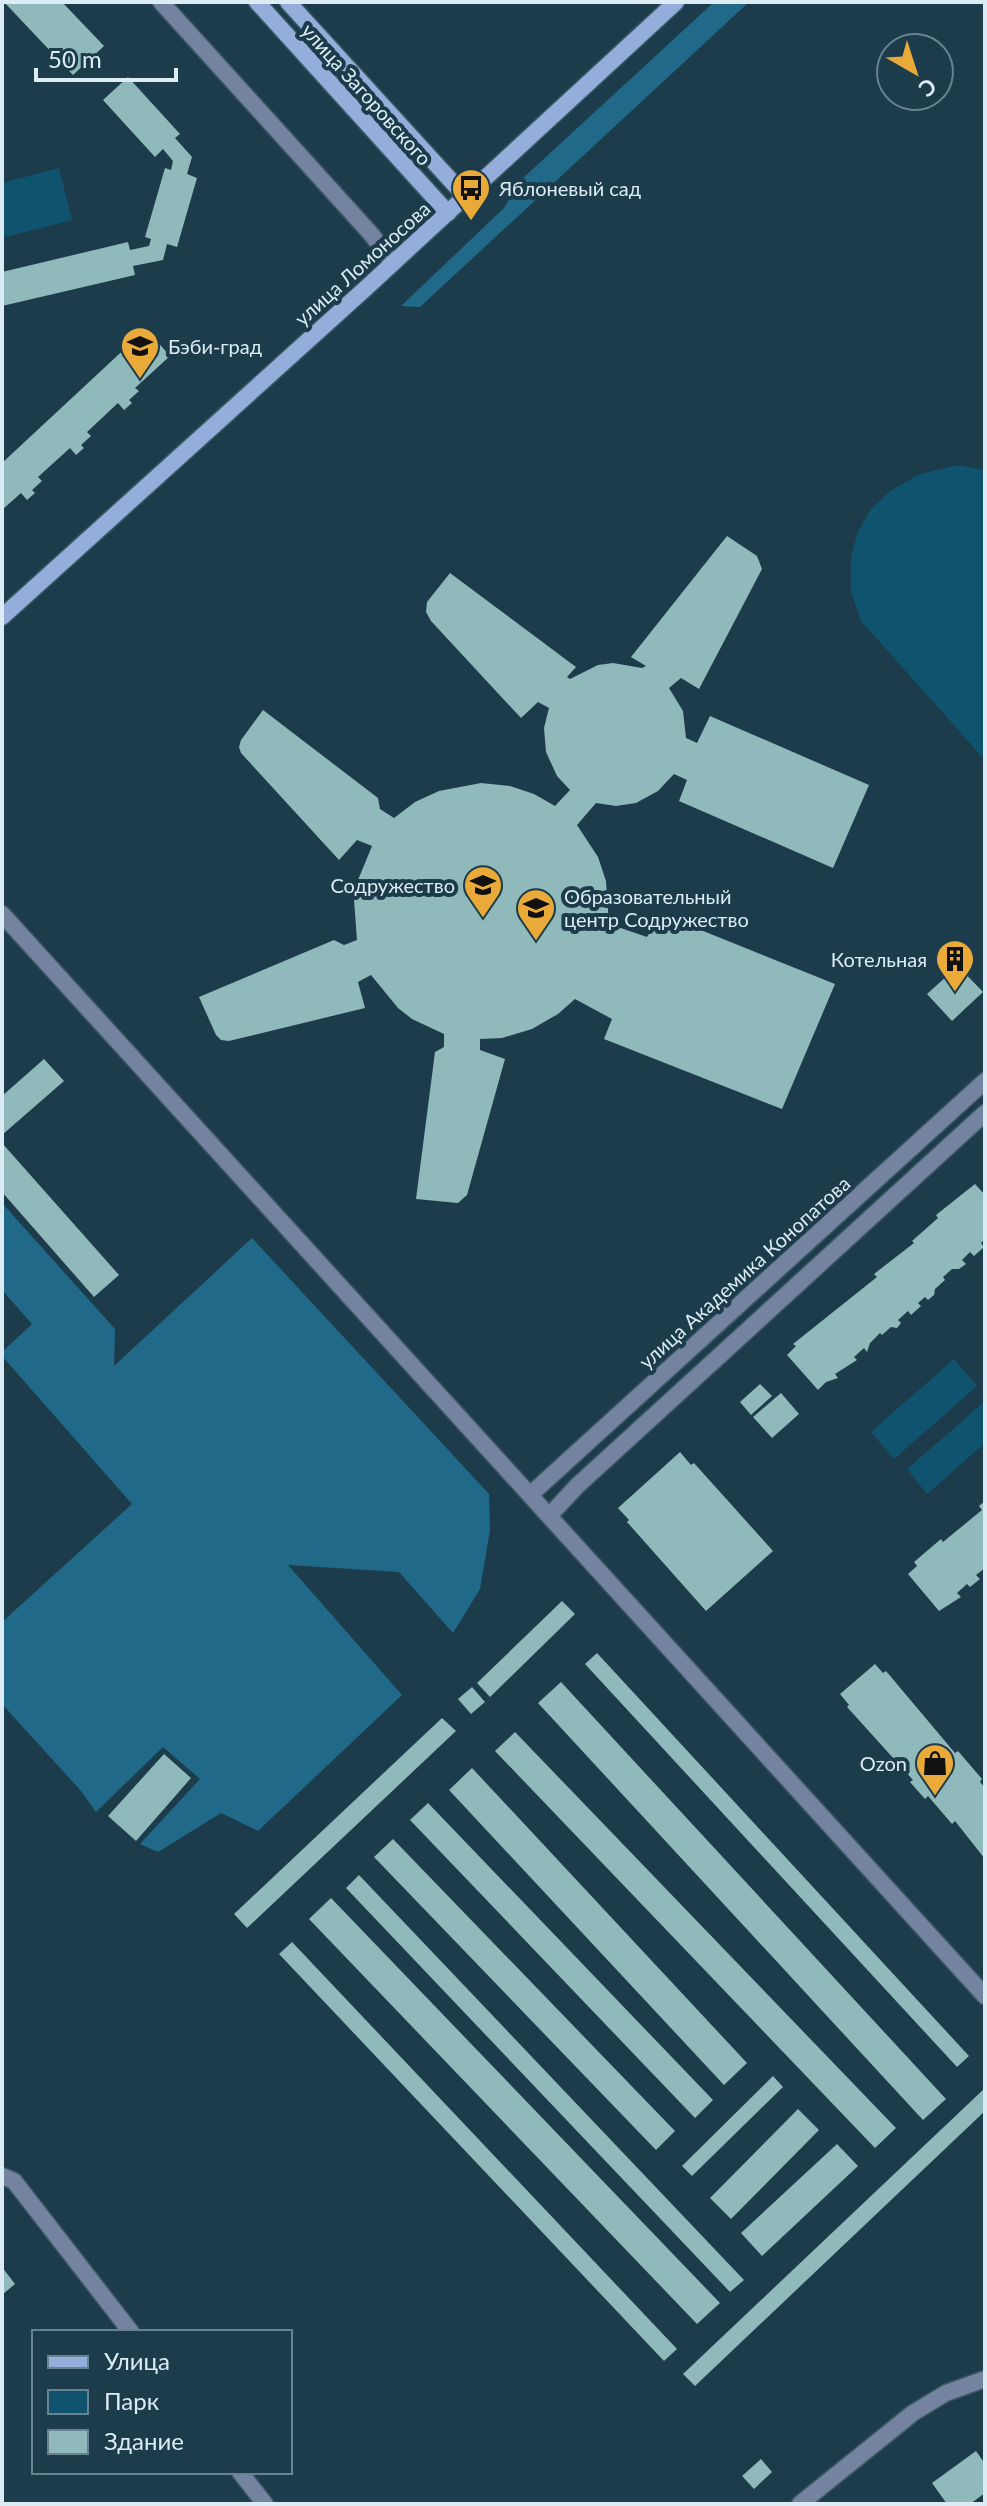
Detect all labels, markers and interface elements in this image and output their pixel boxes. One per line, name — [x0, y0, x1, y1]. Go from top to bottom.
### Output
street label: улица Загоровского — [297, 18, 437, 170]
scale bar — [36, 32, 176, 82]
north arrow — [875, 32, 955, 112]
text: 50 m — [48, 44, 102, 73]
text: С — [913, 73, 942, 103]
bus stop icon: Яблоневый сад — [450, 167, 492, 222]
place label: Яблоневый сад — [498, 176, 641, 200]
street label: улица Ломоносова — [289, 196, 435, 330]
school or university icon: Бэби-град — [119, 325, 161, 380]
place label: Бэби-град — [168, 334, 262, 358]
school or university icon: Содружество — [462, 864, 504, 919]
place label: Содружество — [330, 873, 455, 897]
place label: Образовательный центр Содружество — [564, 884, 749, 931]
school or university icon: Образовательный центр Содружество — [515, 887, 557, 942]
building icon: Котельная — [934, 938, 976, 993]
place label: Котельная — [831, 947, 927, 971]
street label: улица Академика Конопатова — [634, 1171, 854, 1373]
shop icon: Ozon — [914, 1742, 956, 1797]
place label: Ozon — [860, 1751, 907, 1775]
legend — [32, 2330, 292, 2474]
text: Улица — [104, 2346, 170, 2375]
text: Парк — [104, 2386, 160, 2415]
text: Здание — [104, 2426, 184, 2455]

